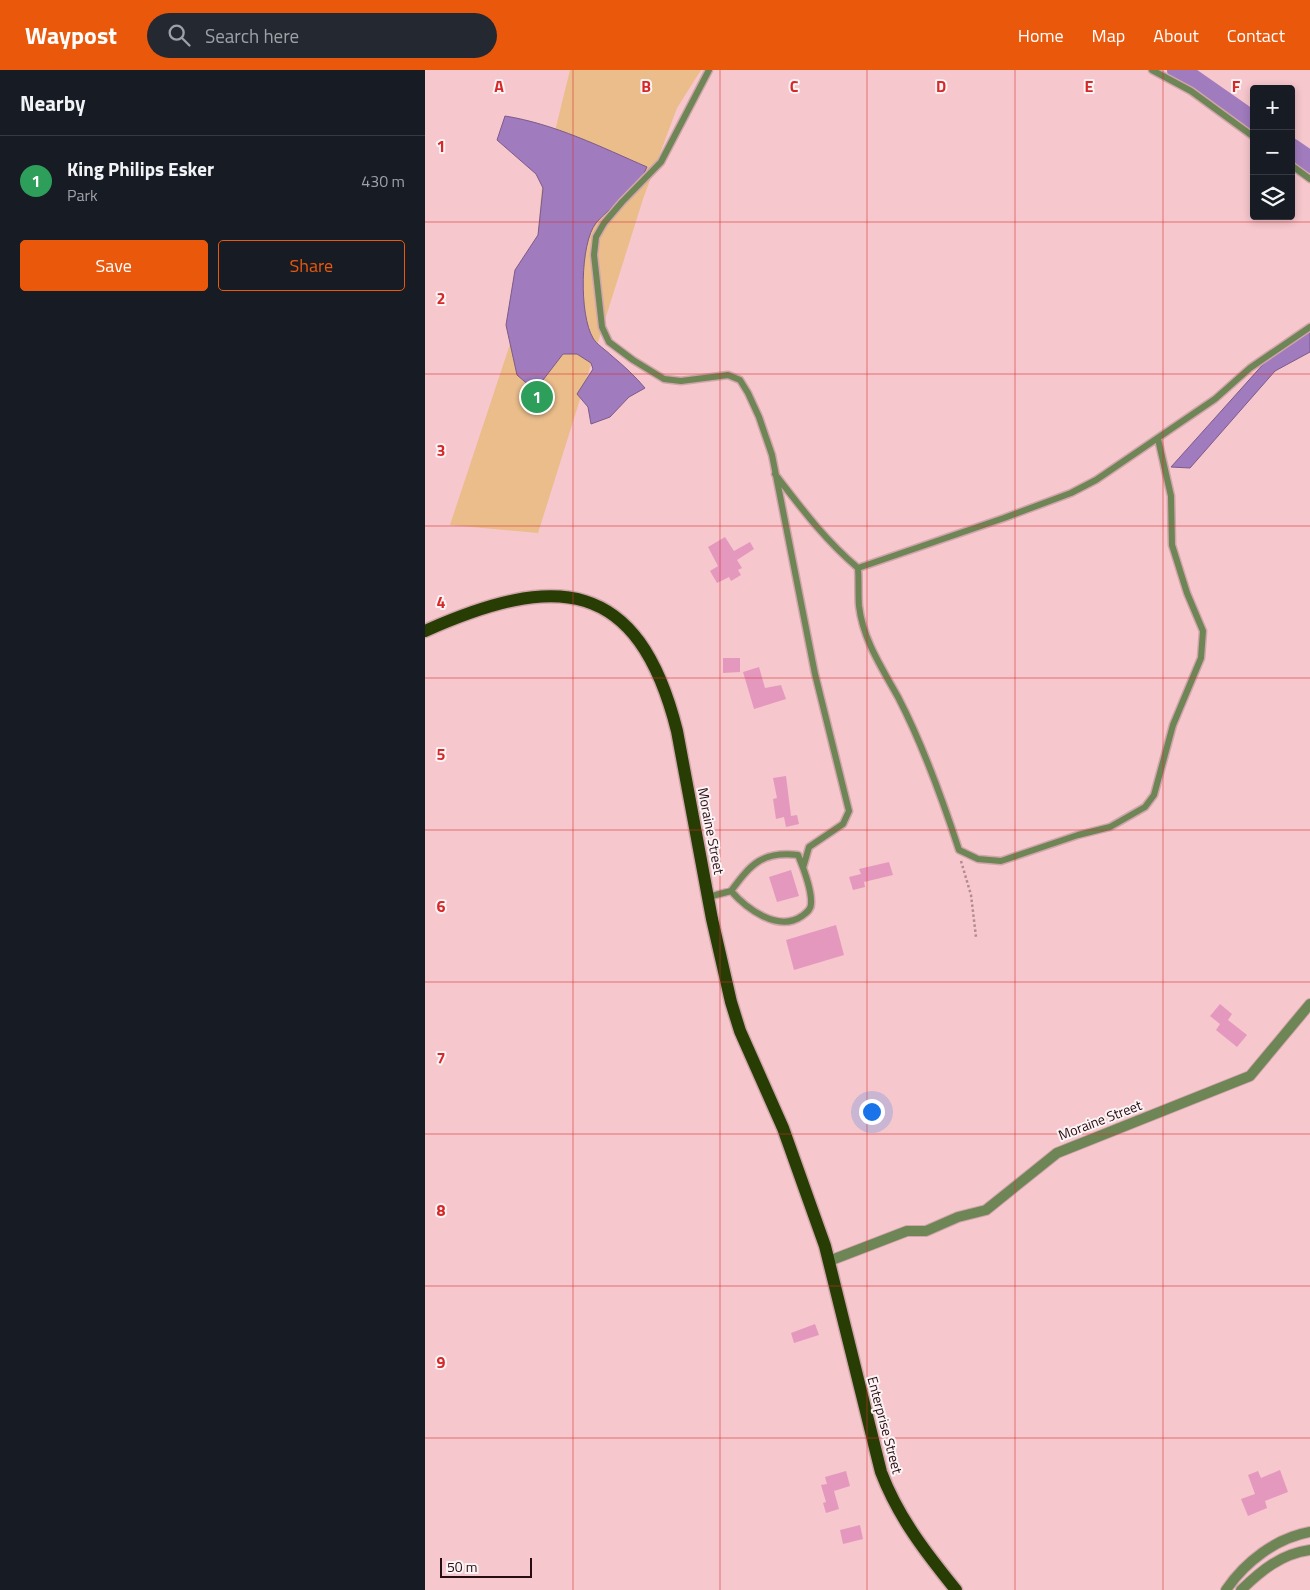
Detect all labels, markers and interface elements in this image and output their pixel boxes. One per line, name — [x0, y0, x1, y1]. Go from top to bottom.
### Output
search box — [147, 13, 497, 58]
text: Waypost — [25, 17, 117, 53]
icon: search — [165, 21, 193, 49]
text: Search here — [205, 21, 299, 50]
text: Home — [1018, 22, 1064, 49]
text: Map — [1092, 22, 1125, 49]
text: About — [1153, 22, 1199, 49]
text: Contact — [1227, 22, 1285, 49]
text: A — [494, 74, 504, 98]
text: B — [641, 74, 651, 98]
text: C — [790, 74, 799, 98]
text: D — [936, 74, 946, 98]
text: E — [1085, 74, 1094, 98]
text: F — [1232, 74, 1241, 98]
map controls — [1250, 85, 1295, 220]
button: + — [1250, 85, 1295, 130]
text: Nearby — [20, 87, 85, 119]
button: − — [1250, 130, 1295, 175]
text: 1 — [437, 134, 445, 158]
text: King Philips Esker — [67, 154, 214, 183]
text: 1 — [32, 169, 40, 193]
text: 430 m — [361, 169, 405, 193]
button: layers — [1250, 175, 1295, 220]
text: Park — [67, 183, 98, 207]
button: Save — [20, 240, 208, 291]
button: Share — [218, 240, 405, 291]
text: 2 — [437, 286, 445, 310]
pin: 1 — [521, 378, 553, 416]
text: 3 — [437, 438, 445, 462]
text: 4 — [437, 590, 446, 614]
text: 5 — [437, 742, 446, 766]
street label: Moraine Street — [693, 786, 730, 876]
text: 6 — [437, 894, 446, 918]
text: 7 — [437, 1046, 445, 1070]
street label: Moraine Street — [1055, 1094, 1145, 1145]
your location — [859, 1099, 885, 1125]
text: 8 — [437, 1198, 446, 1222]
text: 9 — [437, 1350, 446, 1374]
street label: Enterprise Street — [862, 1374, 909, 1476]
scale bar — [440, 1555, 533, 1578]
text: 50 m — [447, 1556, 477, 1577]

